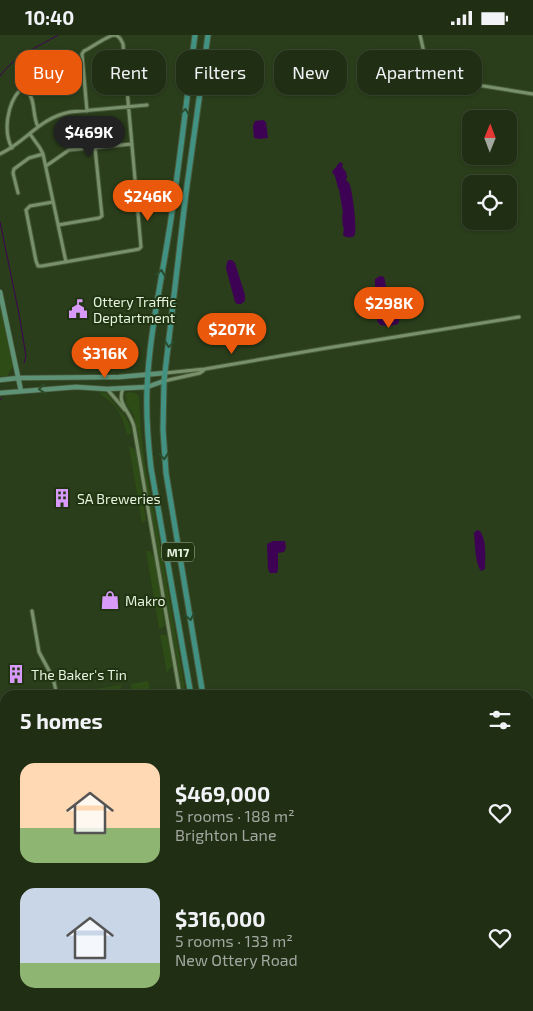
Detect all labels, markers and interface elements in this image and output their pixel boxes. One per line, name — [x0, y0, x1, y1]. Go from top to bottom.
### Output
text: 10:40 — [25, 6, 74, 29]
chip: Buy — [15, 50, 82, 95]
chip: Rent — [92, 50, 166, 95]
chip: Filters — [176, 50, 264, 95]
chip: New — [274, 50, 347, 95]
chip: Apartment — [357, 50, 482, 95]
one-way arrow — [179, 108, 190, 116]
north arrow — [462, 110, 518, 165]
map controls — [462, 110, 517, 230]
pin: $469K — [54, 115, 124, 158]
text: $469K — [65, 122, 113, 141]
button: locate — [462, 175, 517, 230]
pin: $246K — [113, 179, 183, 222]
text: $246K — [124, 186, 172, 205]
one-way arrow — [156, 269, 166, 277]
pin: $298K — [354, 287, 424, 329]
place label: Ottery Traffic Deptartment — [93, 293, 176, 326]
text: $298K — [365, 293, 413, 312]
public building icon: Ottery Traffic Deptartment — [67, 298, 89, 320]
pin: $207K — [197, 313, 267, 355]
text: $207K — [208, 319, 256, 338]
pin: $316K — [70, 337, 140, 379]
one-way arrow — [164, 340, 175, 348]
text: $316K — [83, 343, 127, 362]
one-way arrow — [38, 383, 46, 394]
one-way arrow — [158, 452, 169, 460]
building icon: SA Breweries — [51, 487, 73, 509]
place label: SA Breweries — [77, 490, 161, 507]
road number: M17 — [162, 543, 194, 561]
shop icon: Makro — [99, 589, 121, 611]
place label: Makro — [125, 592, 166, 609]
one-way arrow — [184, 612, 194, 621]
building icon: The Baker's Tin — [5, 663, 27, 685]
place label: The Baker's Tin — [31, 666, 127, 683]
icon: filters — [486, 706, 514, 734]
text: 5 homes — [20, 708, 103, 733]
text: $469,000 — [175, 781, 270, 806]
icon: home — [60, 783, 120, 843]
icon: heart — [486, 799, 514, 827]
text: 5 rooms · 188 m² — [175, 806, 295, 825]
text: Brighton Lane — [175, 825, 276, 844]
text: $316,000 — [175, 906, 265, 931]
icon: home — [60, 908, 120, 968]
icon: heart — [486, 924, 514, 952]
text: 5 rooms · 133 m² — [175, 931, 293, 950]
text: New Ottery Road — [175, 950, 298, 969]

